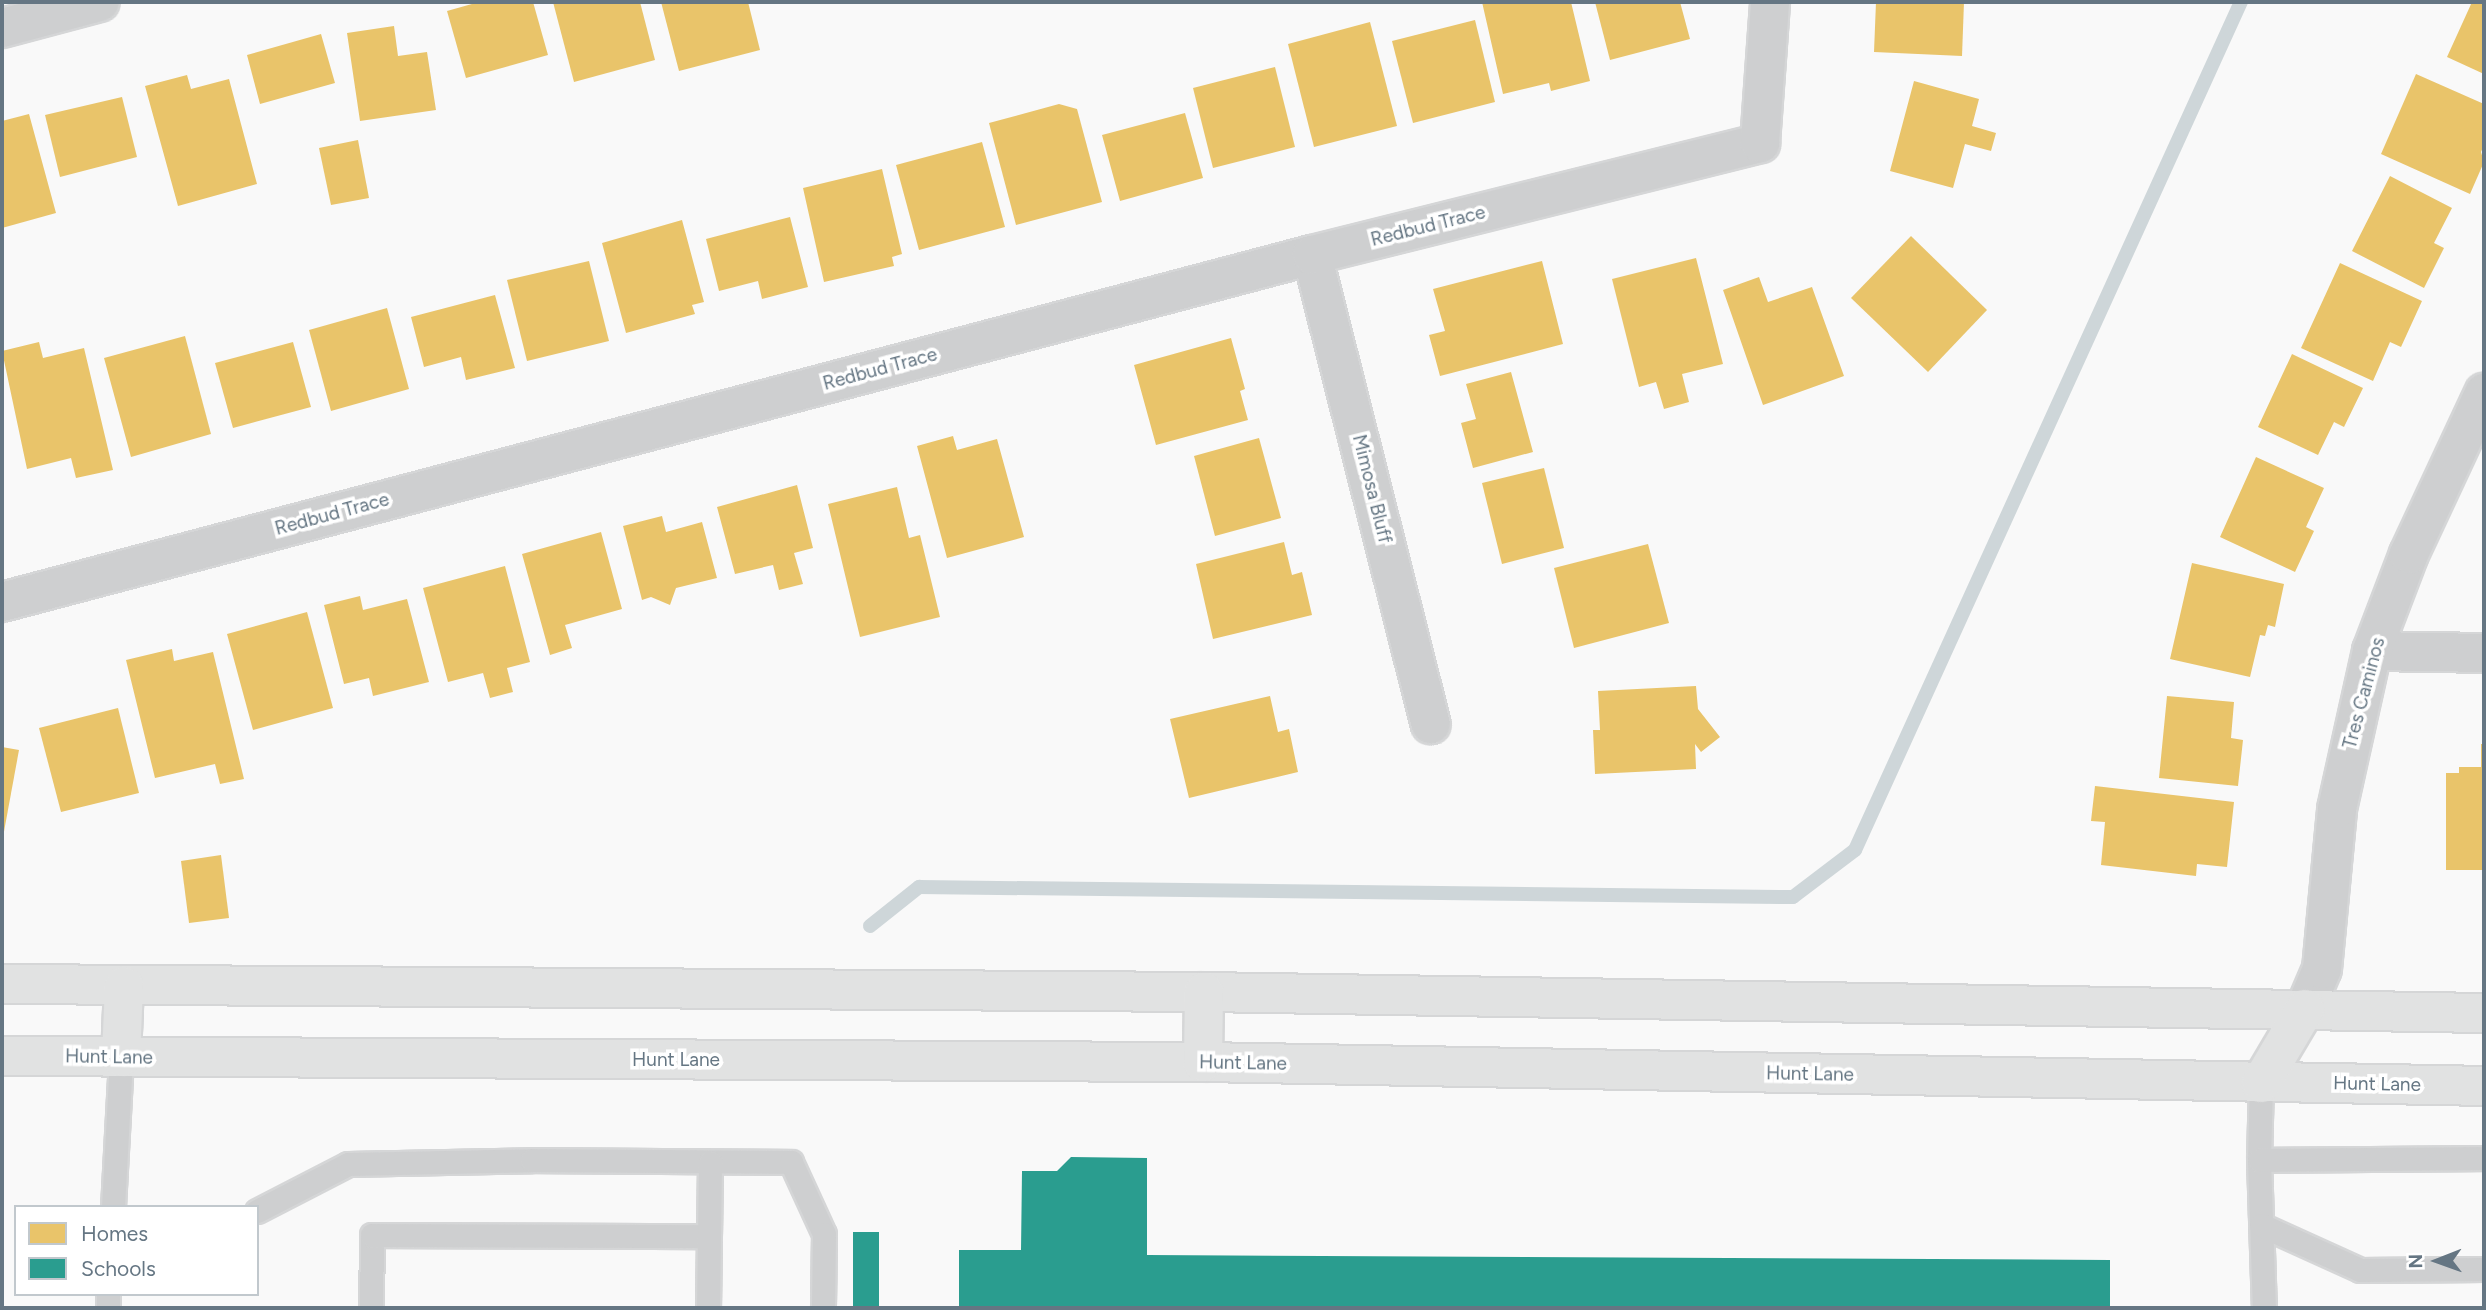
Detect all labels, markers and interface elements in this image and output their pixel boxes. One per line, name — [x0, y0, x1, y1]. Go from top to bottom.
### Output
street label: Redbud Trace — [1368, 201, 1488, 251]
street label: Redbud Trace — [820, 343, 940, 395]
street label: Mimosa Bluff — [1347, 432, 1397, 546]
street label: Redbud Trace — [272, 488, 392, 540]
street label: Tres Caminos — [2338, 635, 2390, 751]
street label: Hunt Lane — [65, 1045, 153, 1069]
street label: Hunt Lane — [632, 1049, 720, 1071]
street label: Hunt Lane — [1199, 1051, 1287, 1075]
street label: Hunt Lane — [1766, 1062, 1854, 1086]
street label: Hunt Lane — [2333, 1072, 2421, 1096]
legend — [14, 1205, 259, 1296]
text: Homes — [81, 1221, 148, 1246]
north arrow — [2402, 1226, 2472, 1296]
text: N — [2404, 1254, 2427, 1269]
text: Schools — [81, 1256, 156, 1281]

